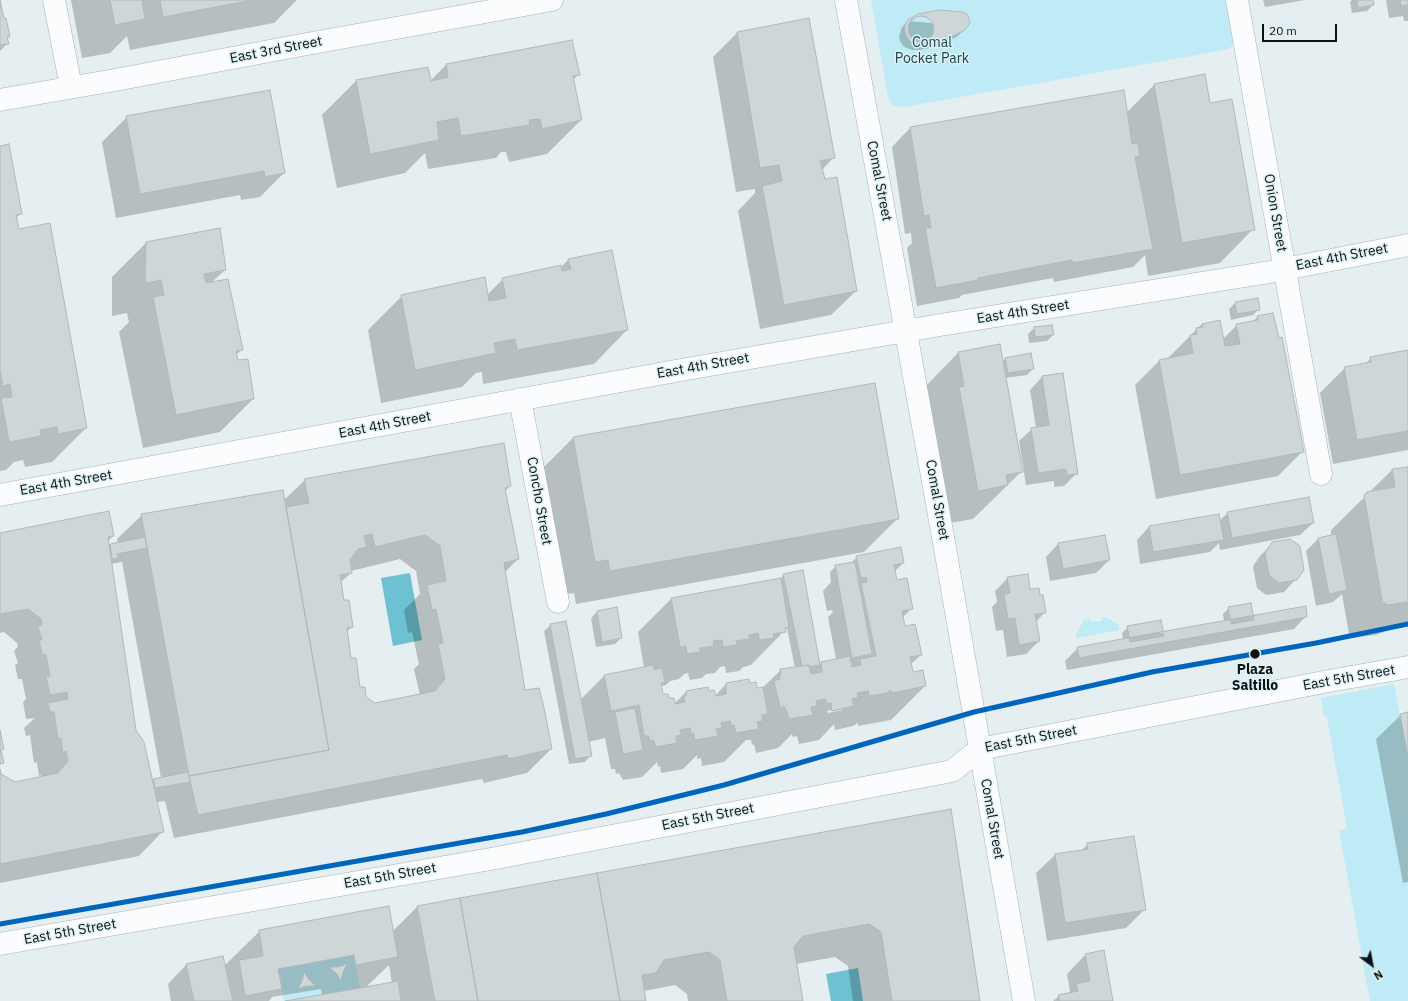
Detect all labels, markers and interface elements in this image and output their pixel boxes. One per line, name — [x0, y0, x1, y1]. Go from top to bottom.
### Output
scale bar — [1264, 16, 1339, 42]
text: 20 m — [1269, 23, 1297, 38]
street label: East 3rd Street — [228, 33, 324, 67]
park label: Comal Pocket Park — [895, 35, 969, 68]
street label: Comal Street — [863, 139, 895, 223]
street label: Onion Street — [1260, 173, 1290, 253]
street label: East 4th Street — [1294, 240, 1390, 274]
street label: East 4th Street — [975, 296, 1071, 328]
street label: East 4th Street — [655, 350, 751, 382]
street label: East 4th Street — [337, 408, 433, 442]
street label: Concho Street — [523, 456, 555, 546]
street label: Comal Street — [922, 458, 952, 542]
street label: East 4th Street — [18, 467, 114, 499]
marker: Plaza Saltillo — [1248, 647, 1262, 661]
place label: Plaza Saltillo — [1232, 662, 1278, 694]
street label: East 5th Street — [1301, 662, 1397, 694]
street label: East 5th Street — [983, 722, 1079, 756]
street label: Comal Street — [977, 777, 1007, 861]
street label: East 5th Street — [660, 800, 756, 834]
street label: East 5th Street — [342, 860, 438, 892]
street label: East 5th Street — [22, 916, 118, 948]
north arrow — [1352, 945, 1392, 985]
text: N — [1371, 967, 1385, 983]

